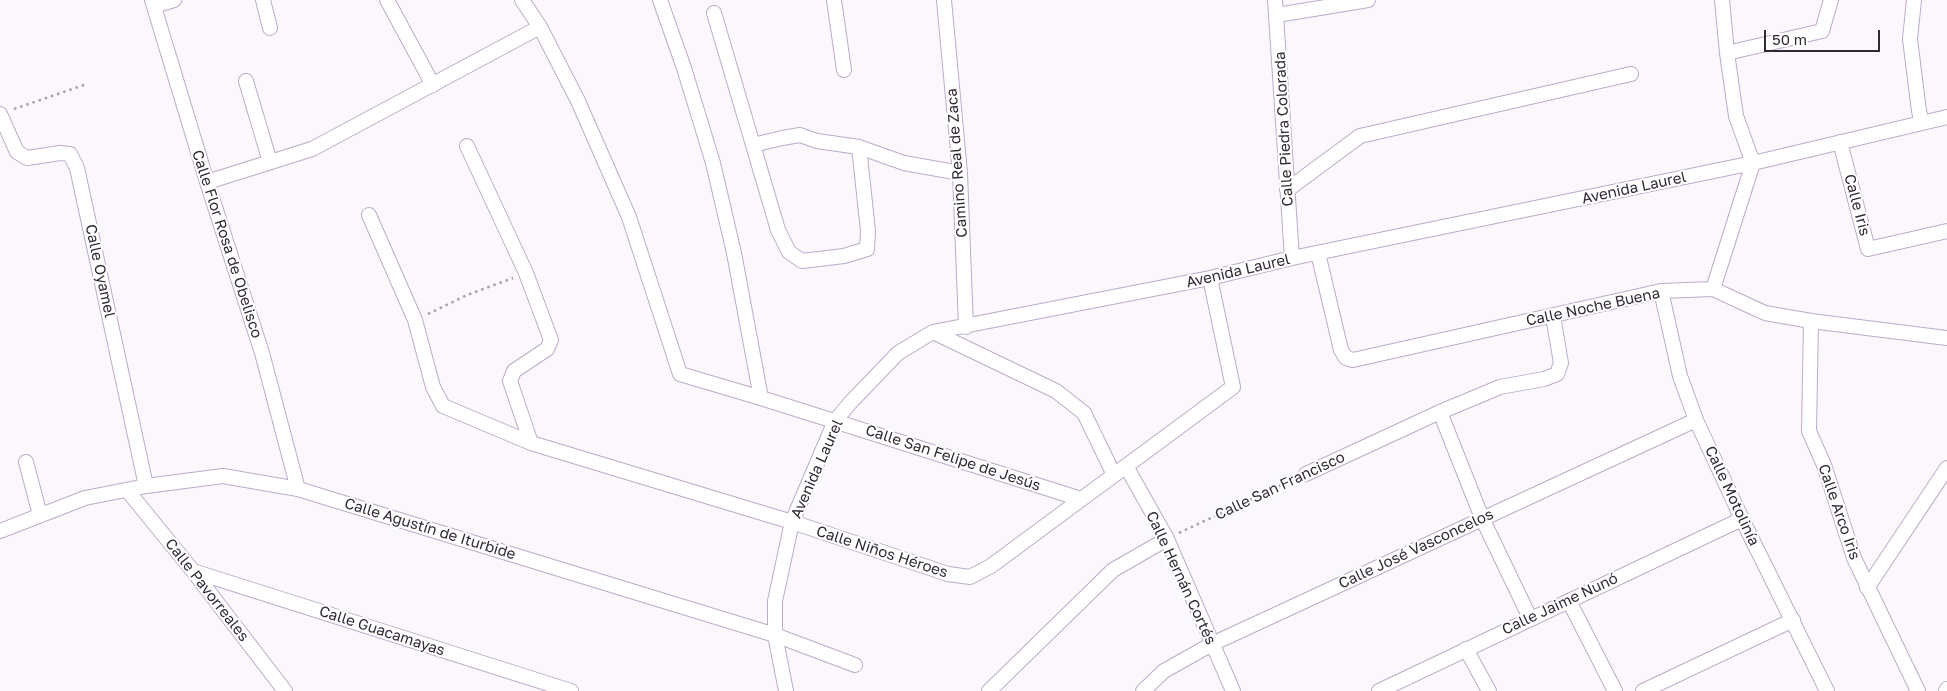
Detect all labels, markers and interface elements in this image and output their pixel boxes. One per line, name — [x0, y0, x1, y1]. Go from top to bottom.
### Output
scale bar — [1767, 20, 1883, 52]
text: 50 m — [1772, 30, 1807, 48]
street label: Calle Piedra Colorada — [1271, 51, 1297, 207]
street label: Camino Real de Zaca — [943, 88, 971, 238]
street label: Calle Flor Rosa de Obelisco — [188, 148, 266, 340]
street label: Avenida Laurel — [1580, 168, 1688, 208]
street label: Calle Iris — [1840, 172, 1874, 238]
street label: Calle Oyamel — [81, 223, 119, 319]
street label: Avenida Laurel — [1184, 250, 1292, 292]
street label: Calle Noche Buena — [1524, 284, 1662, 330]
street label: Avenida Laurel — [787, 417, 847, 521]
street label: Calle San Felipe de Jesús — [863, 421, 1043, 495]
street label: Calle Motolinía — [1701, 443, 1763, 549]
street label: Calle San Francisco — [1212, 448, 1348, 524]
street label: Calle Arco Iris — [1814, 462, 1864, 562]
street label: Calle Agustín de Iturbide — [342, 494, 518, 564]
street label: Calle José Vasconcelos — [1336, 505, 1496, 593]
street label: Calle Hernán Cortés — [1142, 508, 1220, 648]
street label: Calle Niños Héroes — [814, 522, 950, 582]
street label: Calle Pavorreales — [161, 535, 253, 645]
street label: Calle Jaime Nunó — [1499, 569, 1621, 639]
street label: Calle Guacamayas — [317, 602, 447, 660]

